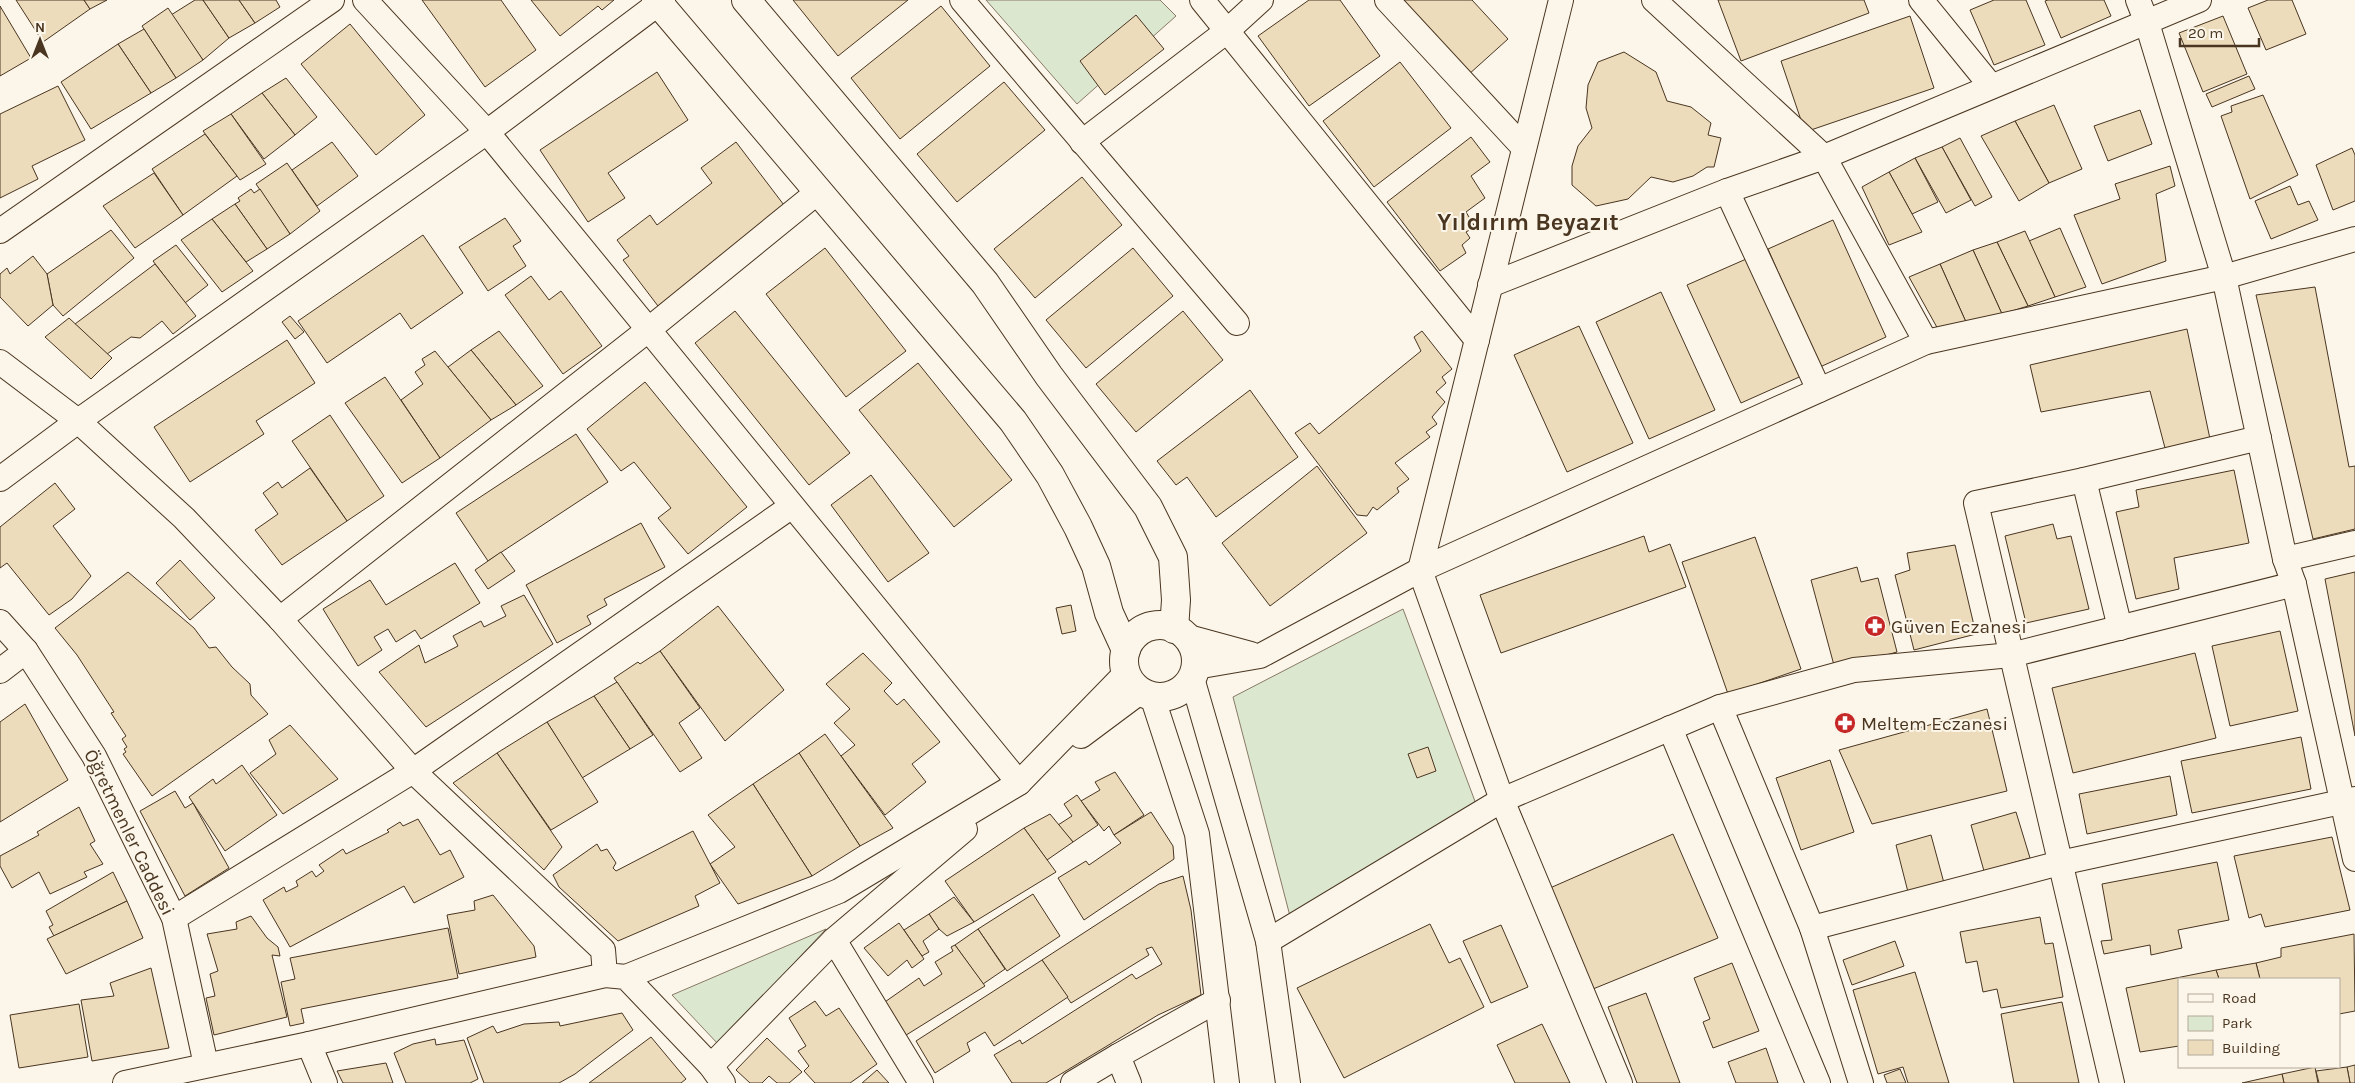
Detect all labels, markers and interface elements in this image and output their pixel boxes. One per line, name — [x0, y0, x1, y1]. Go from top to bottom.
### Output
north arrow — [15, 15, 65, 65]
scale bar — [2180, 15, 2259, 47]
text: N — [35, 19, 45, 36]
text: 20 m — [2188, 24, 2223, 42]
district label: Yıldırım Beyazıt — [1437, 208, 1619, 236]
pharmacy icon: Güven Eczanesi — [1863, 614, 1887, 638]
place label: Güven Eczanesi — [1891, 616, 2027, 638]
pharmacy icon: Meltem Eczanesi — [1833, 711, 1857, 735]
place label: Meltem Eczanesi — [1861, 713, 2008, 735]
street label: Öğretmenler Caddesi — [79, 746, 179, 919]
legend — [2178, 978, 2340, 1068]
text: Road — [2222, 989, 2257, 1007]
text: Park — [2222, 1014, 2252, 1032]
text: Building — [2222, 1039, 2280, 1057]

